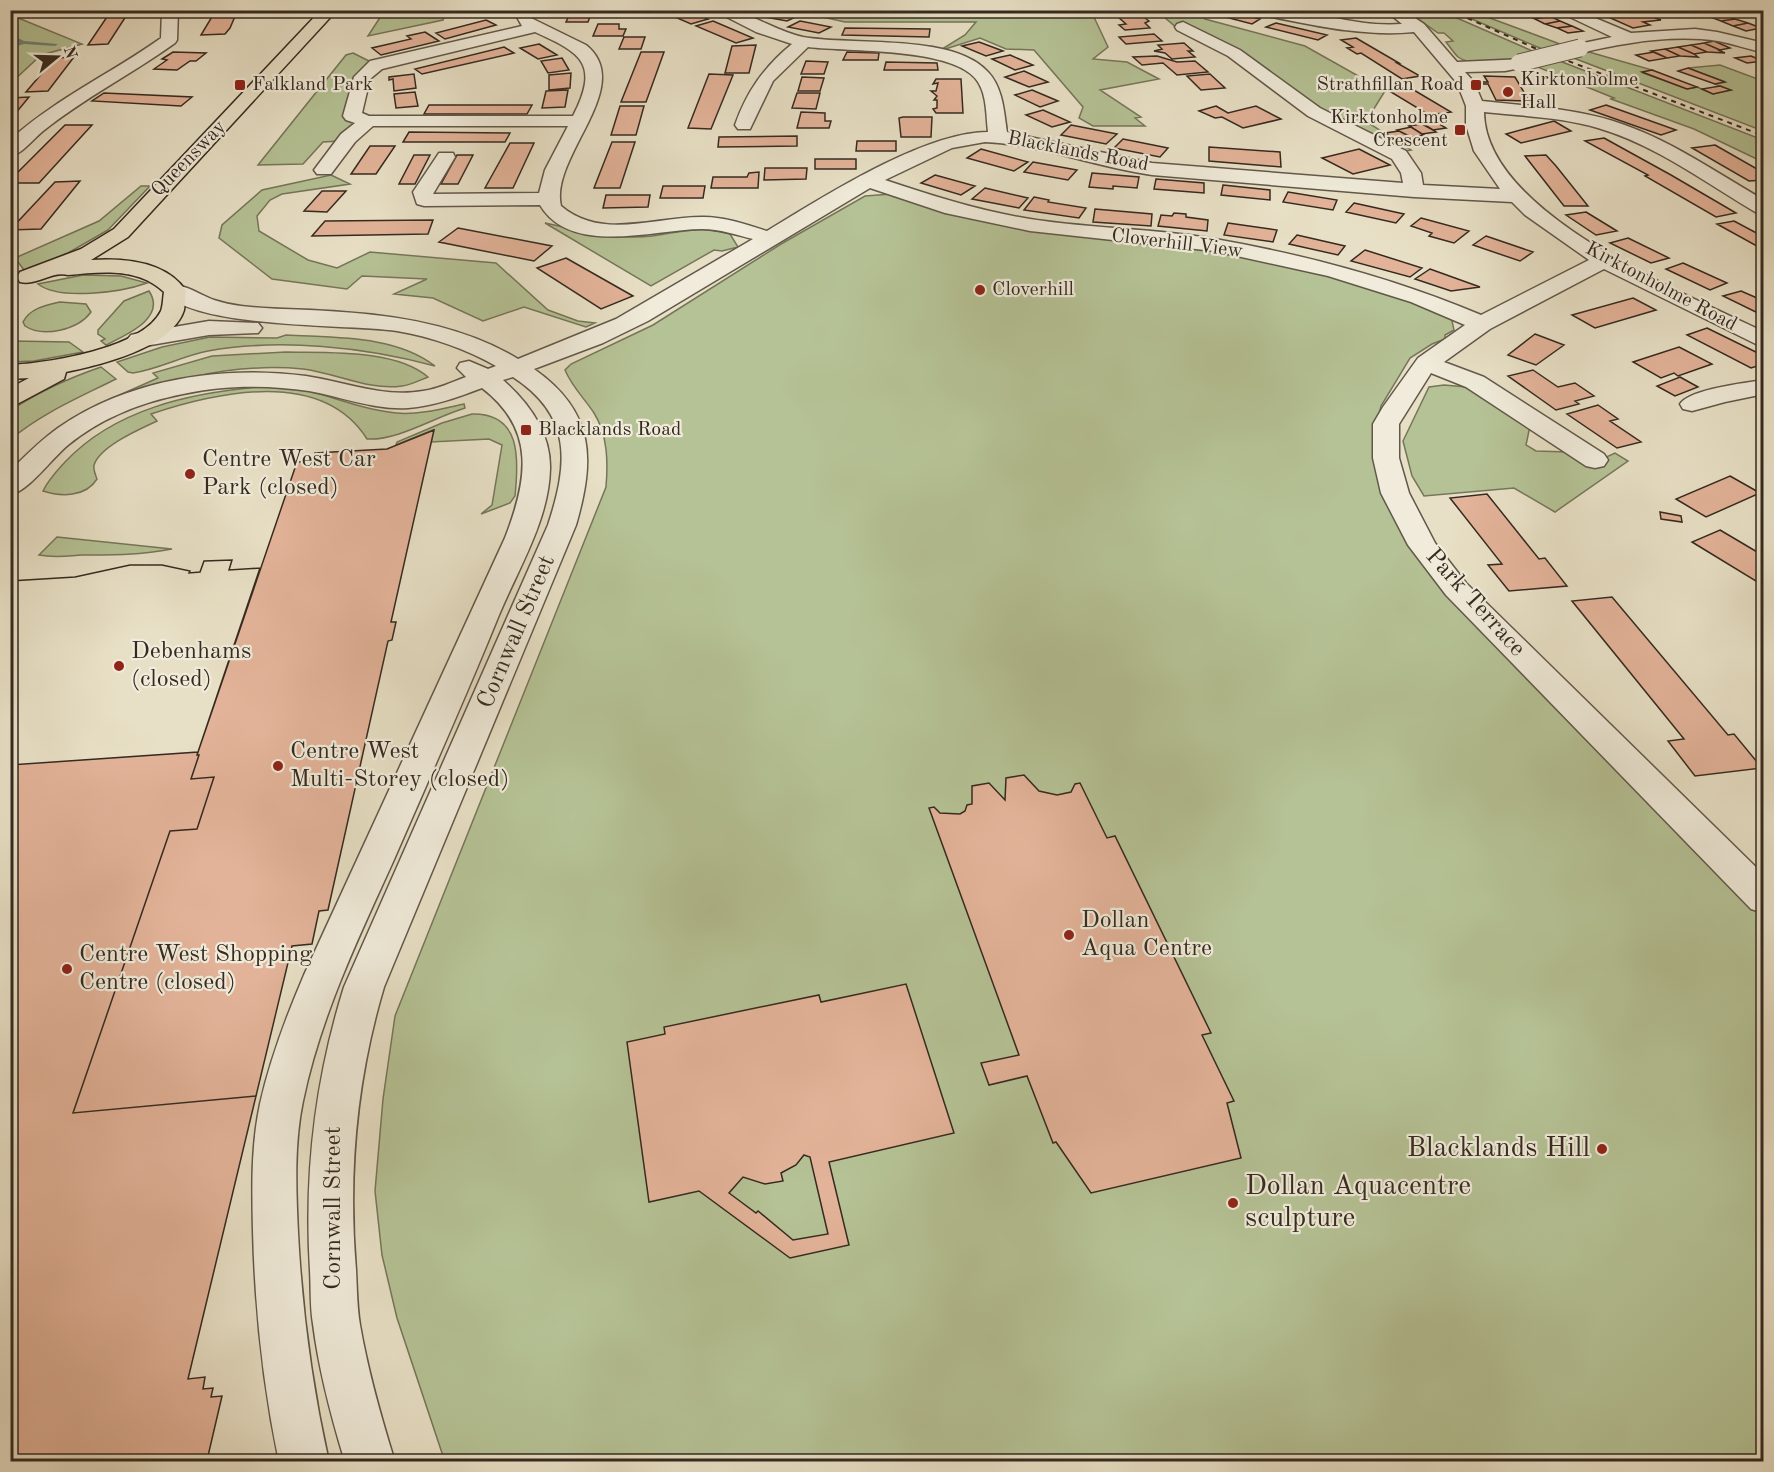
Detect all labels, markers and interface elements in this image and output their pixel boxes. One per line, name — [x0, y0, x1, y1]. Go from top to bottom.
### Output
north arrow — [27, 27, 87, 87]
text: N — [60, 44, 79, 62]
place label: Kirktonholme Hall — [1520, 70, 1638, 113]
place label: Falkland Park — [252, 75, 373, 95]
place label: Strathfillan Road — [1316, 75, 1464, 95]
marker: Falkland Park — [233, 78, 247, 92]
marker: Strathfillan Road — [1469, 78, 1483, 92]
marker: Kirktonholme Hall — [1501, 85, 1515, 99]
place label: Kirktonholme Crescent — [1330, 108, 1448, 151]
street label: Queensway — [148, 117, 230, 201]
marker: Kirktonholme Crescent — [1453, 123, 1467, 137]
street label: Blacklands Road — [1006, 128, 1150, 176]
street label: Cloverhill View — [1110, 226, 1244, 262]
street label: Kirktonholme Road — [1582, 239, 1740, 335]
place label: Cloverhill — [992, 280, 1074, 300]
marker: Cloverhill — [973, 283, 987, 297]
place label: Blacklands Road — [538, 420, 682, 440]
marker: Blacklands Road — [519, 423, 533, 437]
place label: Centre West Car Park (closed) — [202, 448, 376, 500]
marker: Centre West Car Park (closed) — [183, 467, 197, 481]
street label: Park Terrace — [1421, 545, 1529, 661]
street label: Cornwall Street — [474, 552, 560, 712]
place label: Debenhams (closed) — [131, 640, 251, 692]
marker: Debenhams (closed) — [112, 659, 126, 673]
place label: Centre West Multi-Storey (closed) — [290, 740, 509, 792]
marker: Centre West Multi-Storey (closed) — [271, 759, 285, 773]
place label: Dollan Aqua Centre — [1081, 909, 1212, 961]
marker: Dollan Aqua Centre — [1062, 928, 1076, 942]
place label: Centre West Shopping Centre (closed) — [79, 943, 312, 995]
marker: Centre West Shopping Centre (closed) — [60, 962, 74, 976]
street label: Cornwall Street — [322, 1126, 346, 1290]
place label: Blacklands Hill — [1407, 1135, 1590, 1163]
marker: Blacklands Hill — [1595, 1142, 1609, 1156]
place label: Dollan Aquacentre sculpture — [1245, 1173, 1471, 1233]
marker: Dollan Aquacentre sculpture — [1226, 1196, 1240, 1210]

